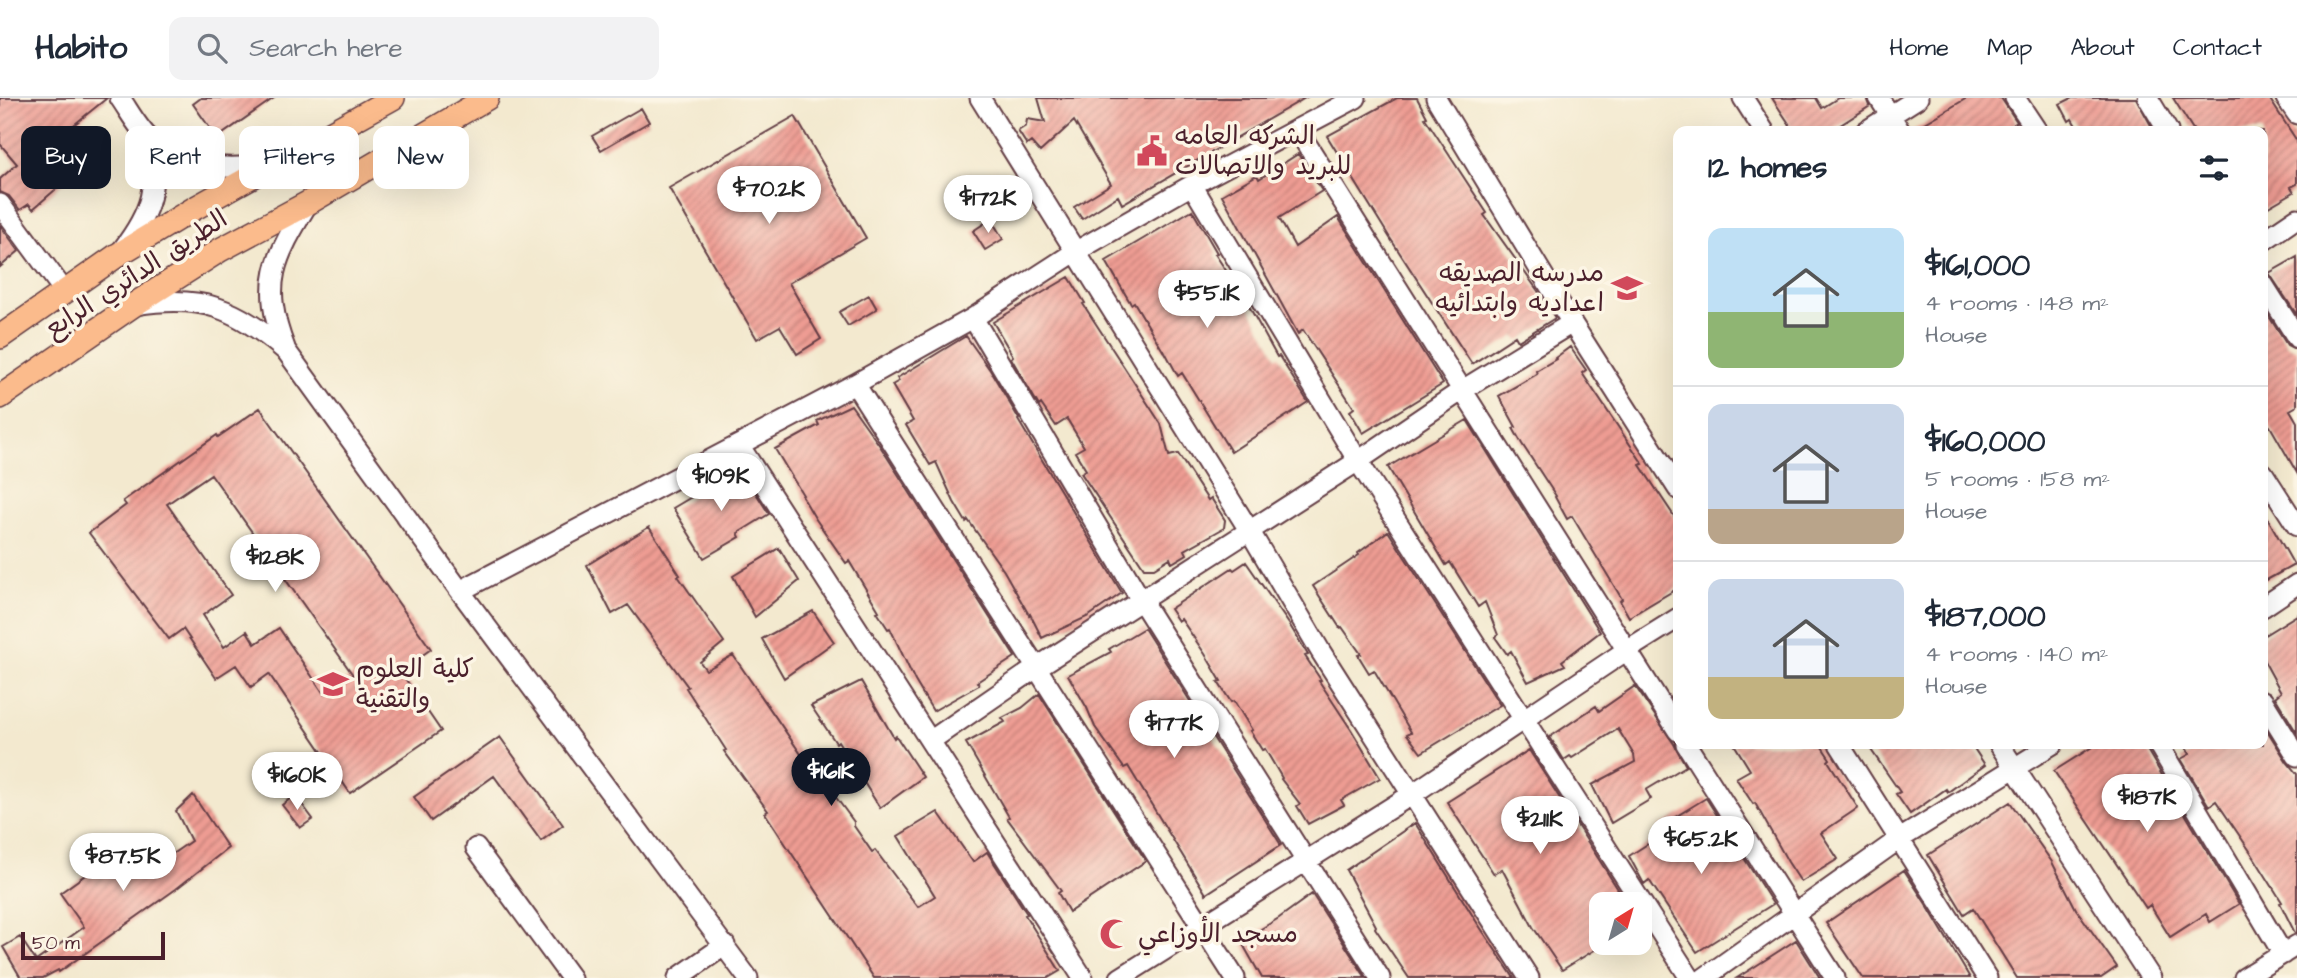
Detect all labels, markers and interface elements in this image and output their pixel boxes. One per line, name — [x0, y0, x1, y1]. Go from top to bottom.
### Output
search box — [169, 17, 659, 80]
text: Habito — [35, 25, 127, 71]
icon: search — [193, 29, 231, 67]
text: Search here — [249, 30, 403, 66]
text: Home — [1889, 31, 1949, 65]
text: Map — [1987, 31, 2032, 65]
text: About — [2070, 31, 2135, 65]
text: Contact — [2173, 31, 2262, 65]
place label: الشركه العامه للبريد والاتصالات — [1175, 118, 1351, 184]
chip: Buy — [21, 126, 111, 189]
chip: Rent — [125, 126, 225, 189]
chip: Filters — [239, 126, 359, 189]
chip: New — [373, 126, 469, 189]
public building icon: الشركه العامه للبريد والاتصالات — [1135, 134, 1169, 168]
text: 12 homes — [1708, 147, 1827, 189]
icon: filters — [2195, 149, 2233, 187]
pin: $70.2K — [712, 166, 826, 226]
text: $70.2K — [733, 173, 805, 205]
pin: $172K — [939, 176, 1037, 235]
text: $172K — [960, 182, 1016, 214]
street label: الطريق الدائري الرابع — [37, 201, 235, 347]
text: $161,000 — [1925, 245, 2030, 287]
place label: مدرسه الصديقه اعداديه وابتدائيه — [1435, 255, 1604, 321]
icon: home — [1764, 256, 1848, 340]
pin: $55.1K — [1150, 271, 1264, 330]
school or university icon: مدرسه الصديقه اعداديه وابتدائيه — [1610, 271, 1644, 305]
text: $55.1K — [1174, 277, 1240, 309]
text: 4 rooms · 148 m² — [1925, 287, 2109, 319]
text: House — [1925, 319, 1988, 351]
text: $160,000 — [1925, 421, 2045, 463]
icon: home — [1764, 432, 1848, 516]
pin: $109K — [672, 454, 770, 513]
text: $109K — [692, 460, 750, 492]
text: 5 rooms · 158 m² — [1925, 463, 2110, 495]
text: House — [1925, 495, 1988, 527]
pin: $128K — [226, 534, 324, 594]
text: $128K — [246, 541, 304, 573]
text: $187,000 — [1925, 596, 2046, 638]
icon: home — [1764, 607, 1848, 691]
text: 4 rooms · 140 m² — [1925, 638, 2108, 670]
place label: كلية العلوم والتقنية — [356, 651, 474, 717]
school or university icon: كلية العلوم والتقنية — [316, 667, 350, 701]
text: House — [1925, 670, 1988, 702]
pin: $177K — [1125, 700, 1223, 760]
text: $177K — [1145, 707, 1203, 739]
pin: $161K — [782, 748, 880, 808]
pin: $160K — [248, 752, 346, 812]
text: $161K — [807, 755, 855, 787]
text: $160K — [268, 759, 326, 791]
pin: $187K — [2098, 774, 2196, 834]
text: $187K — [2118, 781, 2176, 813]
pin: $211K — [1491, 796, 1589, 856]
text: $211K — [1517, 803, 1563, 835]
pin: $65.2K — [1644, 816, 1758, 876]
text: $65.2K — [1664, 823, 1738, 855]
pin: $87.5K — [66, 834, 180, 893]
text: $87.5K — [85, 840, 161, 872]
north arrow — [1589, 892, 1652, 956]
map controls — [1589, 892, 1652, 955]
place label: مسجد الأوزاعي — [1138, 915, 1298, 956]
mosque icon: مسجد الأوزاعي — [1098, 917, 1132, 951]
scale bar — [21, 929, 164, 961]
text: 50 m — [32, 930, 80, 957]

